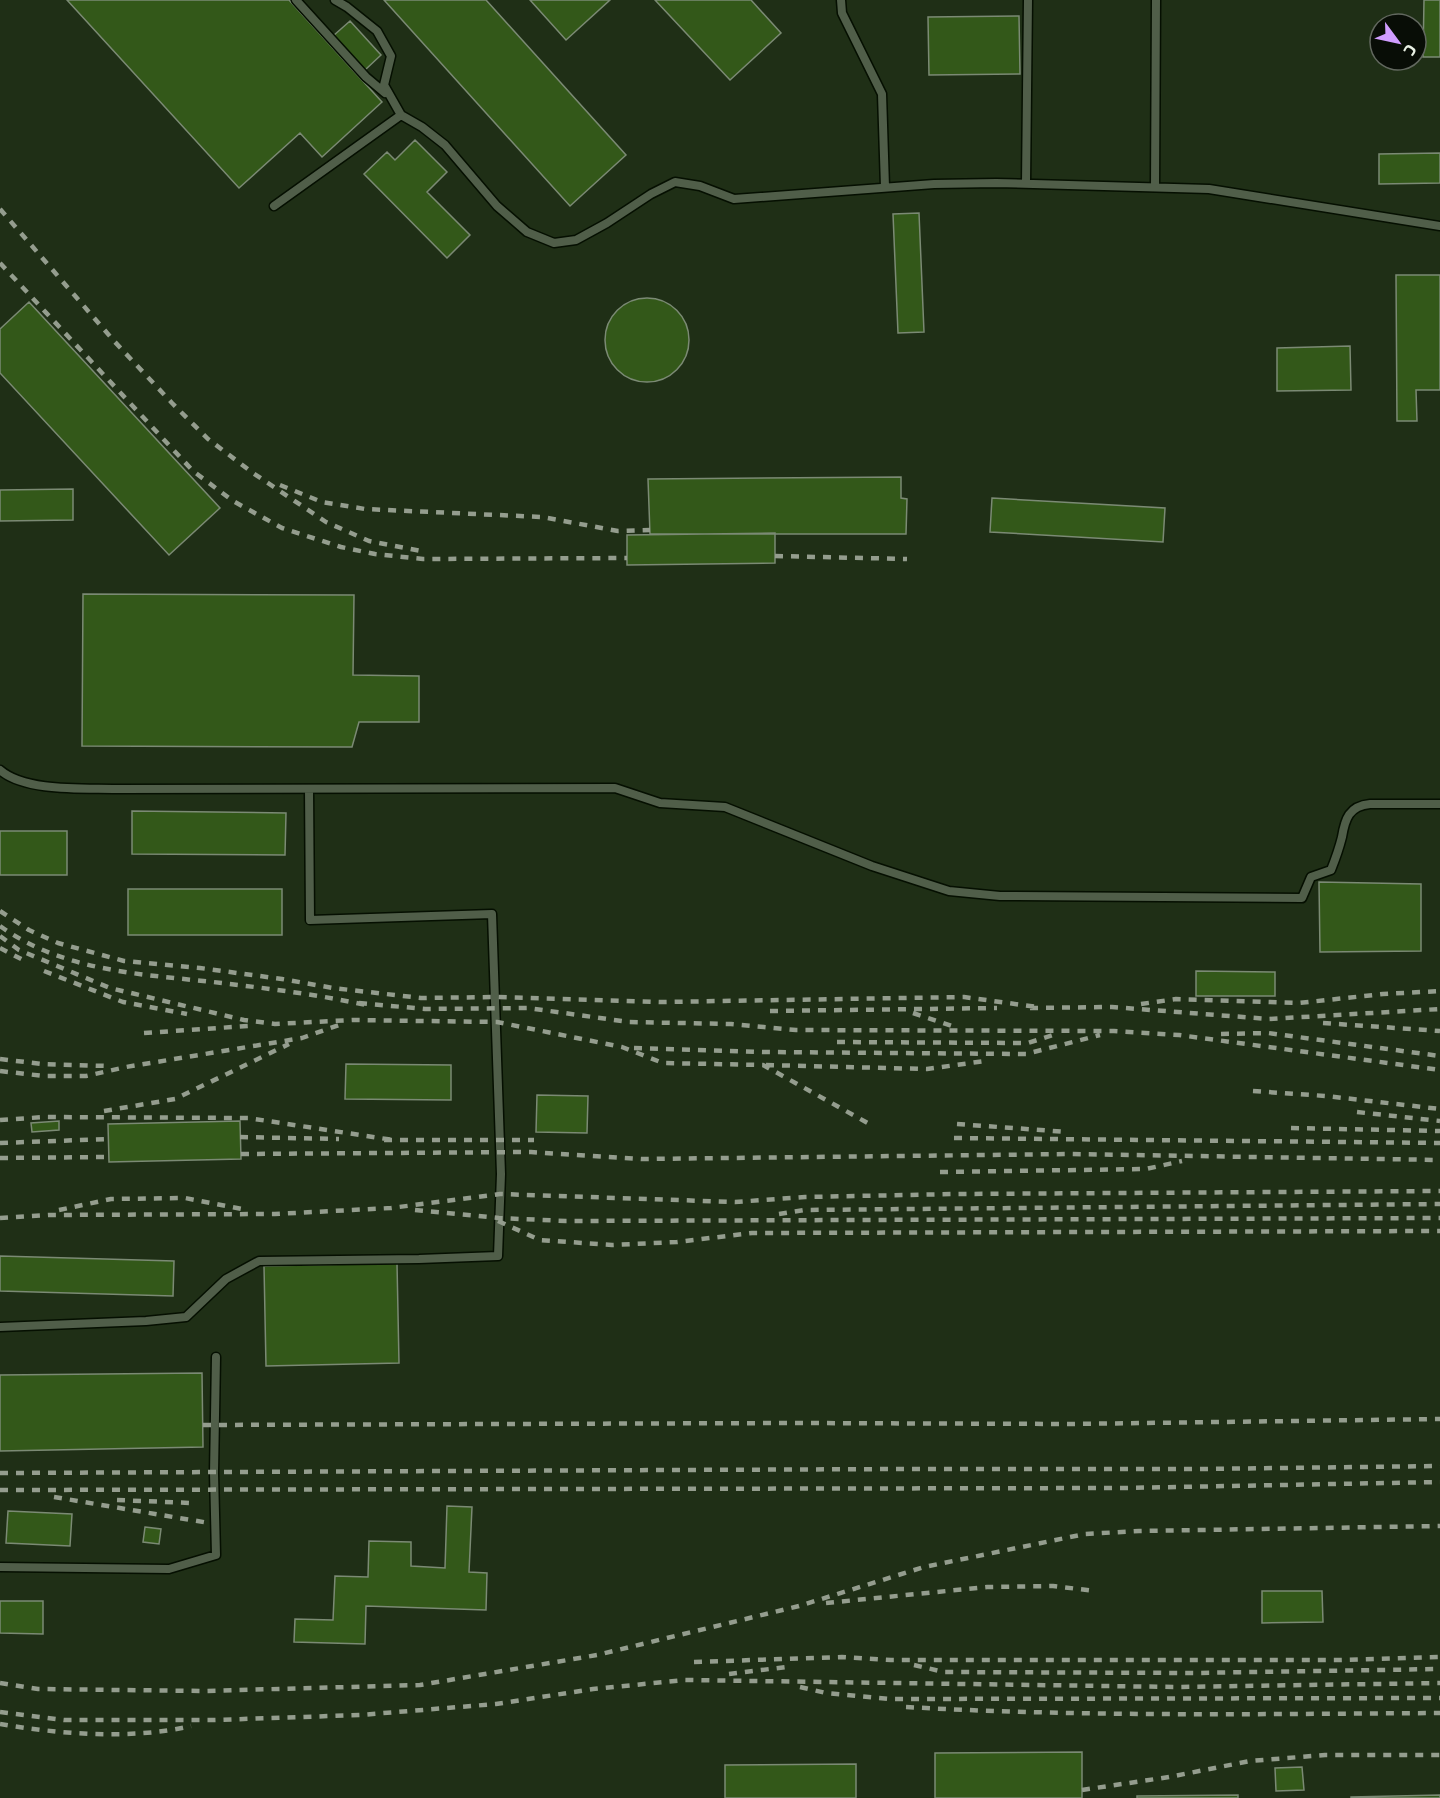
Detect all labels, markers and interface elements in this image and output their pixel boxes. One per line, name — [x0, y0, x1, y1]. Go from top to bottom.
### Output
north arrow — [1368, 12, 1428, 72]
text: С — [1400, 41, 1422, 60]

